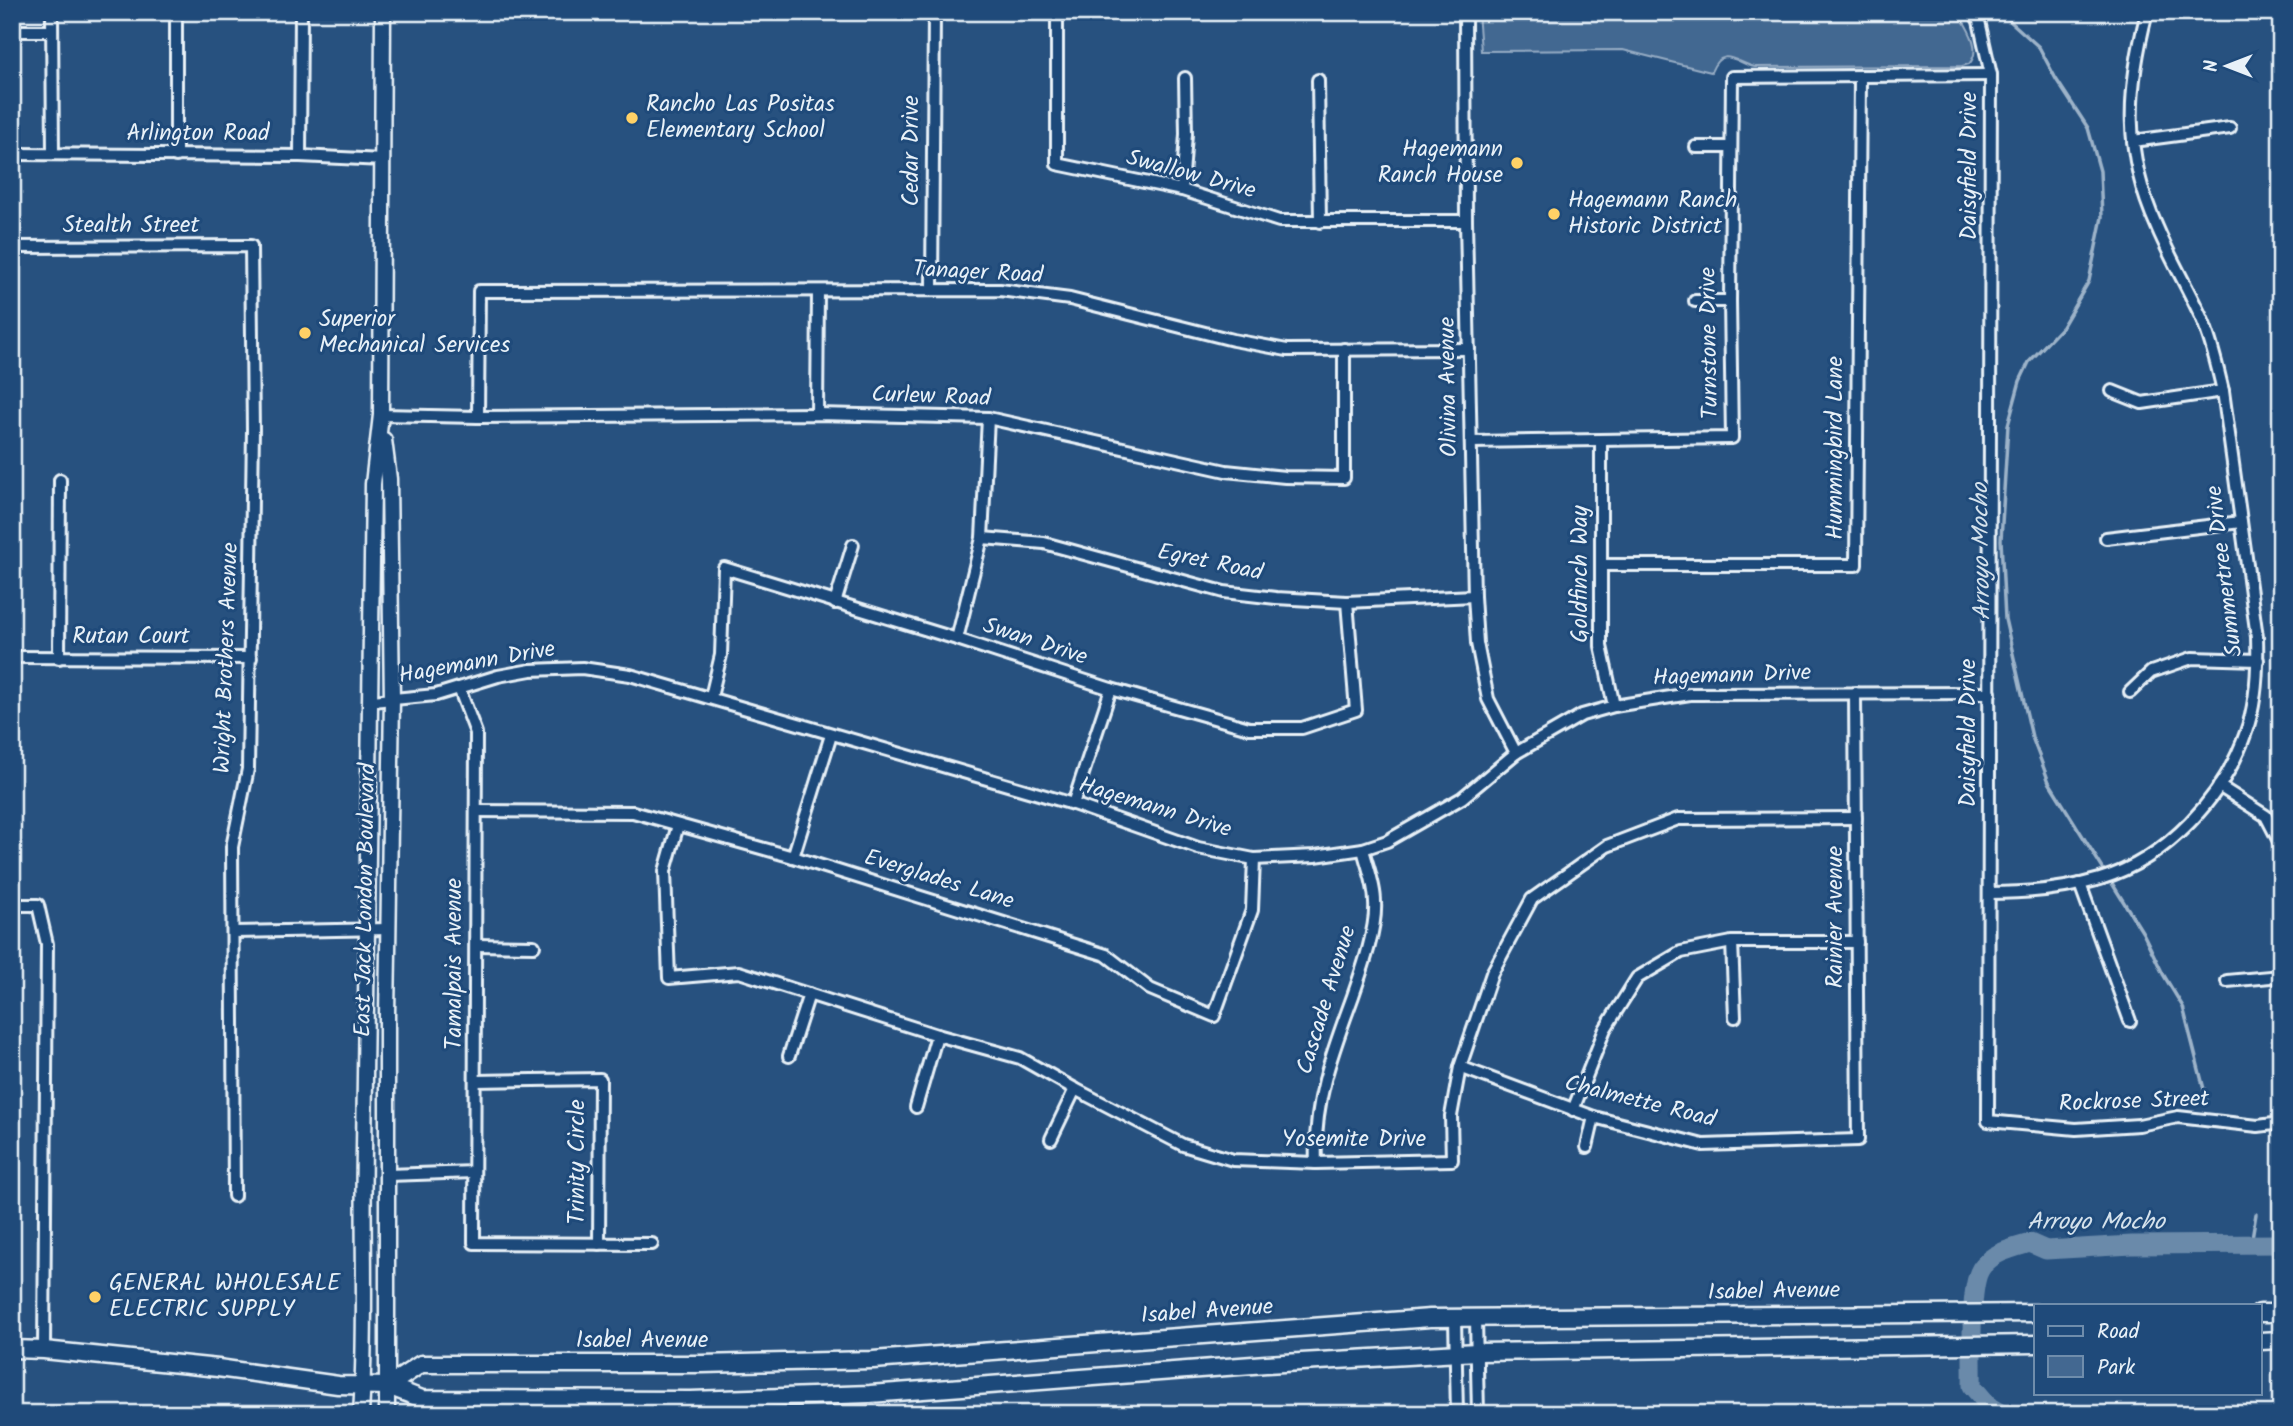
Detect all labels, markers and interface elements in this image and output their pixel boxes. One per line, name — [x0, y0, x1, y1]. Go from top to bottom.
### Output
north arrow — [2192, 32, 2262, 102]
text: N — [2197, 60, 2227, 72]
place label: Rancho Las Positas Elementary School — [646, 87, 835, 149]
street label: Daisyfield Drive — [1952, 92, 1988, 240]
street label: Cedar Drive — [894, 95, 930, 207]
marker: Rancho Las Positas Elementary School — [624, 110, 640, 126]
street label: Arlington Road — [127, 116, 270, 152]
place label: Hagemann Ranch House — [1378, 132, 1503, 194]
street label: Swallow Drive — [1122, 140, 1260, 210]
marker: Hagemann Ranch House — [1509, 155, 1525, 171]
place label: Hagemann Ranch Historic District — [1568, 183, 1737, 245]
marker: Hagemann Ranch Historic District — [1546, 206, 1562, 222]
street label: Stealth Street — [63, 208, 200, 244]
street label: Tanager Road — [912, 252, 1045, 294]
street label: Turnstone Drive — [1691, 267, 1729, 419]
place label: Superior Mechanical Services — [319, 302, 510, 364]
street label: Olivina Avenue — [1430, 317, 1468, 457]
marker: Superior Mechanical Services — [297, 325, 313, 341]
street label: Hummingbird Lane — [1818, 356, 1854, 540]
street label: Curlew Road — [871, 377, 992, 417]
water label: Arroyo Mocho — [1961, 481, 2003, 621]
street label: Summertree Drive — [2197, 483, 2253, 659]
street label: Goldfinch Way — [1563, 505, 1599, 643]
street label: Egret Road — [1154, 534, 1266, 592]
street label: Wright Brothers Avenue — [205, 542, 249, 774]
street label: Swan Drive — [978, 608, 1092, 676]
street label: Rutan Court — [72, 619, 191, 655]
street label: Hagemann Drive — [396, 632, 558, 694]
street label: Hagemann Drive — [1652, 655, 1812, 697]
street label: Daisyfield Drive — [1951, 659, 1987, 807]
street label: East Jack London Boulevard — [346, 762, 386, 1037]
street label: Hagemann Drive — [1074, 768, 1236, 848]
street label: Everglades Lane — [859, 840, 1019, 920]
street label: Rainier Avenue — [1818, 846, 1854, 988]
street label: Tamalpais Avenue — [437, 878, 473, 1050]
street label: Cascade Avenue — [1287, 921, 1367, 1079]
street label: Chalmette Road — [1561, 1066, 1720, 1138]
street label: Rockrose Street — [2058, 1081, 2211, 1123]
street label: Trinity Circle — [560, 1099, 596, 1225]
street label: Yosemite Drive — [1282, 1122, 1426, 1158]
water label: Arroyo Mocho — [2027, 1203, 2167, 1242]
place label: GENERAL WHOLESALE ELECTRIC SUPPLY — [109, 1266, 341, 1328]
street label: Isabel Avenue — [1707, 1273, 1841, 1311]
marker: GENERAL WHOLESALE ELECTRIC SUPPLY — [87, 1289, 103, 1305]
street label: Isabel Avenue — [1140, 1289, 1274, 1335]
legend — [2034, 1304, 2262, 1394]
text: Road — [2097, 1316, 2140, 1349]
street label: Isabel Avenue — [576, 1323, 708, 1359]
text: Park — [2097, 1352, 2135, 1385]

